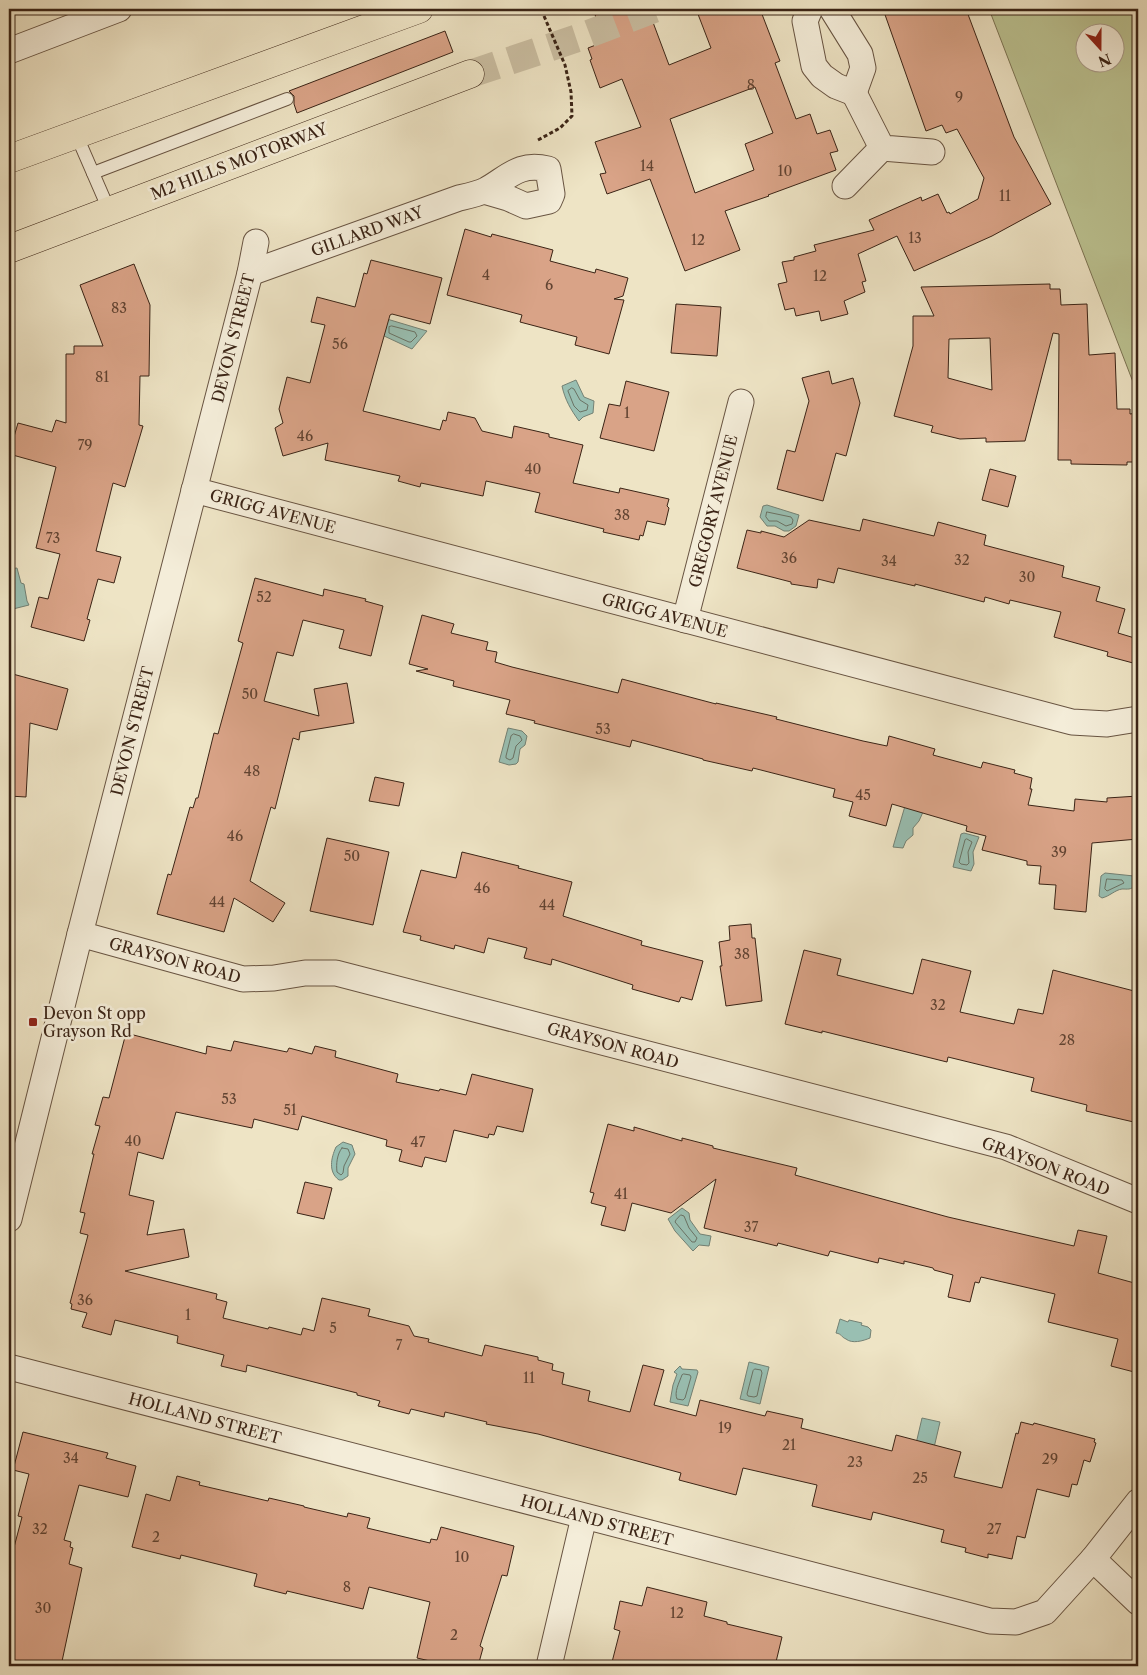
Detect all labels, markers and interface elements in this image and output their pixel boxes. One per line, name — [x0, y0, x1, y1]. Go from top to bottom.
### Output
north arrow — [1074, 22, 1124, 72]
text: N — [1096, 50, 1114, 71]
house number: 8 — [747, 76, 755, 94]
house number: 9 — [955, 88, 963, 106]
street label: M2 HILLS MOTORWAY — [148, 118, 331, 204]
house number: 14 — [640, 157, 654, 175]
house number: 10 — [778, 162, 792, 180]
house number: 11 — [999, 187, 1011, 205]
street label: GILLARD WAY — [308, 201, 427, 261]
house number: 13 — [908, 229, 922, 247]
house number: 12 — [691, 231, 705, 249]
house number: 4 — [482, 266, 490, 284]
house number: 12 — [813, 267, 827, 285]
street label: DEVON STREET — [207, 271, 259, 405]
house number: 6 — [545, 276, 553, 294]
house number: 83 — [111, 299, 127, 317]
house number: 56 — [332, 335, 348, 353]
house number: 81 — [95, 368, 109, 386]
house number: 1 — [624, 404, 630, 422]
house number: 46 — [297, 427, 313, 445]
street label: GREGORY AVENUE — [684, 433, 742, 589]
house number: 79 — [77, 436, 93, 454]
house number: 40 — [525, 460, 542, 478]
street label: GRIGG AVENUE — [208, 485, 338, 537]
house number: 38 — [614, 506, 630, 524]
house number: 73 — [46, 529, 60, 547]
house number: 36 — [781, 549, 797, 567]
house number: 32 — [954, 551, 970, 569]
house number: 34 — [881, 552, 897, 570]
house number: 30 — [1019, 568, 1035, 586]
house number: 52 — [256, 588, 272, 606]
street label: GRIGG AVENUE — [600, 589, 730, 641]
street label: DEVON STREET — [106, 664, 158, 798]
house number: 50 — [242, 685, 258, 703]
house number: 53 — [595, 720, 611, 738]
house number: 48 — [244, 762, 260, 780]
house number: 45 — [855, 786, 871, 804]
house number: 46 — [227, 827, 243, 845]
house number: 39 — [1051, 843, 1067, 861]
house number: 50 — [344, 847, 360, 865]
house number: 46 — [474, 879, 490, 897]
house number: 44 — [209, 893, 225, 911]
house number: 44 — [539, 896, 555, 914]
street label: GRAYSON ROAD — [107, 933, 243, 987]
house number: 38 — [734, 945, 750, 963]
house number: 32 — [930, 996, 946, 1014]
place label: Devon St opp Grayson Rd — [43, 1003, 146, 1041]
marker: Devon St opp Grayson Rd — [27, 1016, 39, 1028]
street label: GRAYSON ROAD — [545, 1018, 681, 1072]
house number: 28 — [1059, 1031, 1075, 1049]
house number: 53 — [221, 1090, 237, 1108]
house number: 51 — [283, 1101, 297, 1119]
house number: 40 — [125, 1132, 142, 1150]
street label: GRAYSON ROAD — [979, 1132, 1113, 1200]
house number: 47 — [411, 1133, 426, 1151]
house number: 41 — [614, 1185, 628, 1203]
house number: 37 — [744, 1218, 758, 1236]
house number: 36 — [77, 1291, 93, 1309]
house number: 1 — [185, 1306, 191, 1324]
house number: 5 — [329, 1319, 337, 1337]
house number: 7 — [396, 1336, 403, 1354]
house number: 11 — [523, 1369, 535, 1387]
street label: HOLLAND STREET — [126, 1388, 284, 1448]
house number: 19 — [718, 1419, 732, 1437]
house number: 21 — [782, 1436, 796, 1454]
house number: 34 — [63, 1449, 79, 1467]
house number: 29 — [1042, 1450, 1058, 1468]
house number: 23 — [847, 1453, 863, 1471]
house number: 25 — [912, 1469, 928, 1487]
street label: HOLLAND STREET — [518, 1490, 676, 1550]
house number: 32 — [32, 1520, 48, 1538]
house number: 27 — [987, 1520, 1002, 1538]
house number: 2 — [152, 1528, 160, 1546]
house number: 10 — [455, 1548, 469, 1566]
house number: 8 — [343, 1578, 351, 1596]
house number: 30 — [35, 1599, 51, 1617]
house number: 12 — [670, 1604, 684, 1622]
house number: 2 — [450, 1626, 458, 1644]

